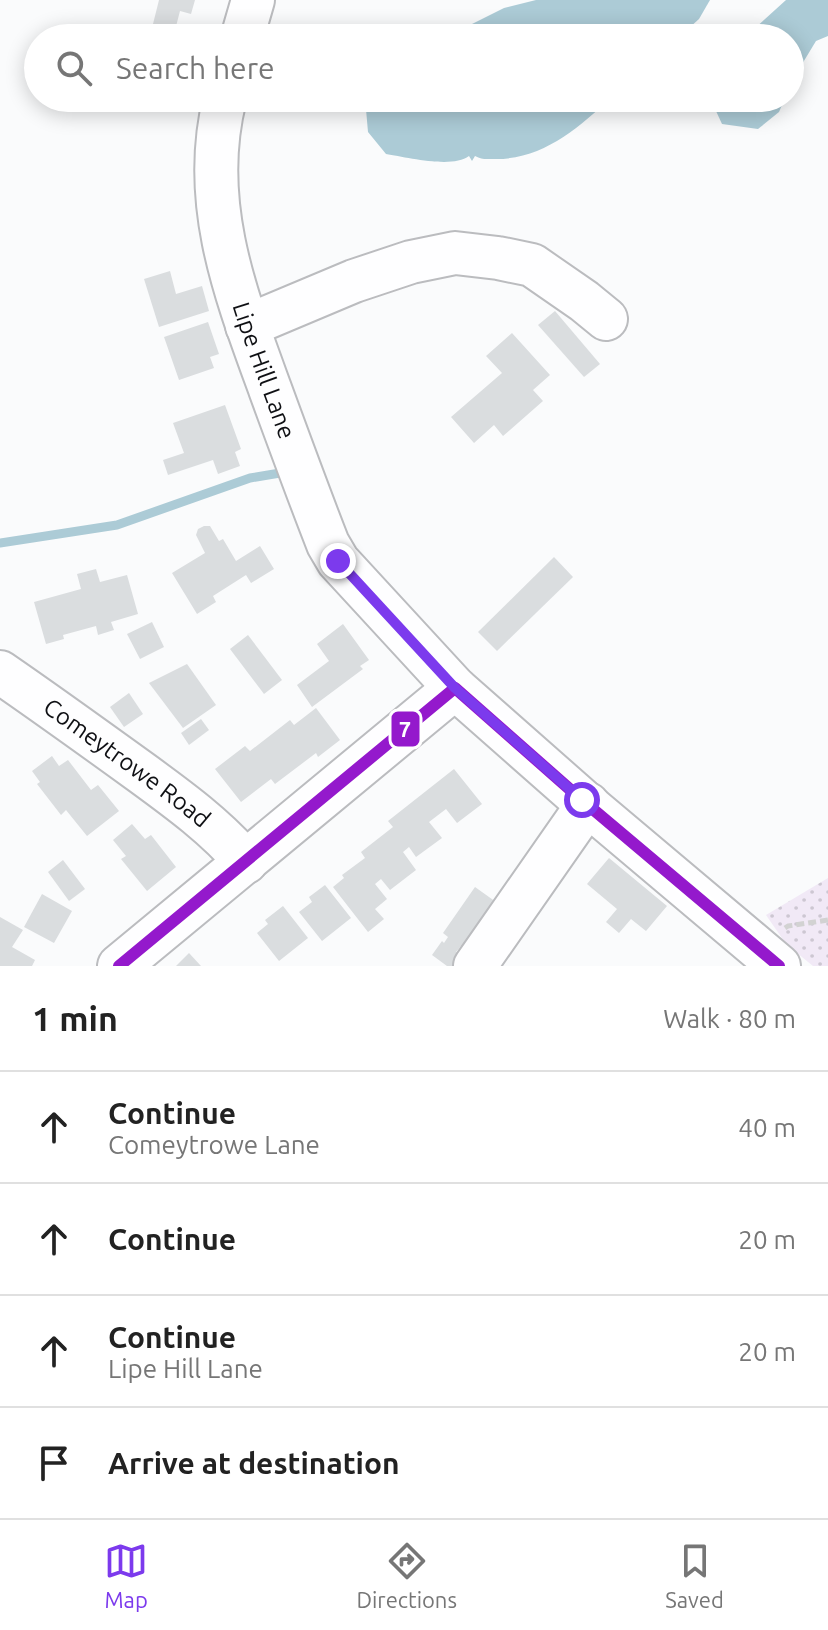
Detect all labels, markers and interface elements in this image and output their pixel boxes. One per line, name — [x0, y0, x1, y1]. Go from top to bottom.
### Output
search box — [24, 24, 804, 112]
icon: search — [52, 46, 96, 90]
text: Search here — [116, 51, 275, 85]
street label: Lipe Hill Lane — [227, 299, 301, 442]
route end — [320, 543, 356, 579]
street label: Comeytrowe Road — [39, 693, 216, 833]
line badge: 7 — [390, 710, 421, 748]
text: 7 — [399, 716, 411, 741]
route start — [564, 782, 600, 818]
text: 1 min — [32, 999, 118, 1037]
text: Walk · 80 m — [663, 1004, 796, 1033]
text: Continue — [108, 1096, 236, 1130]
icon: ahead — [32, 1105, 76, 1149]
text: 40 m — [738, 1113, 796, 1142]
text: Comeytrowe Lane — [108, 1130, 320, 1159]
icon: ahead — [32, 1217, 76, 1261]
text: Continue — [108, 1222, 236, 1256]
text: 20 m — [738, 1225, 796, 1254]
text: Continue — [108, 1320, 236, 1354]
icon: ahead — [32, 1329, 76, 1373]
text: 20 m — [738, 1337, 796, 1366]
text: Lipe Hill Lane — [108, 1354, 263, 1383]
icon: arrive — [32, 1441, 76, 1485]
text: Arrive at destination — [108, 1446, 400, 1480]
tab: Map — [104, 1539, 148, 1612]
tab: Directions — [356, 1539, 457, 1612]
tab: Saved — [665, 1539, 724, 1612]

